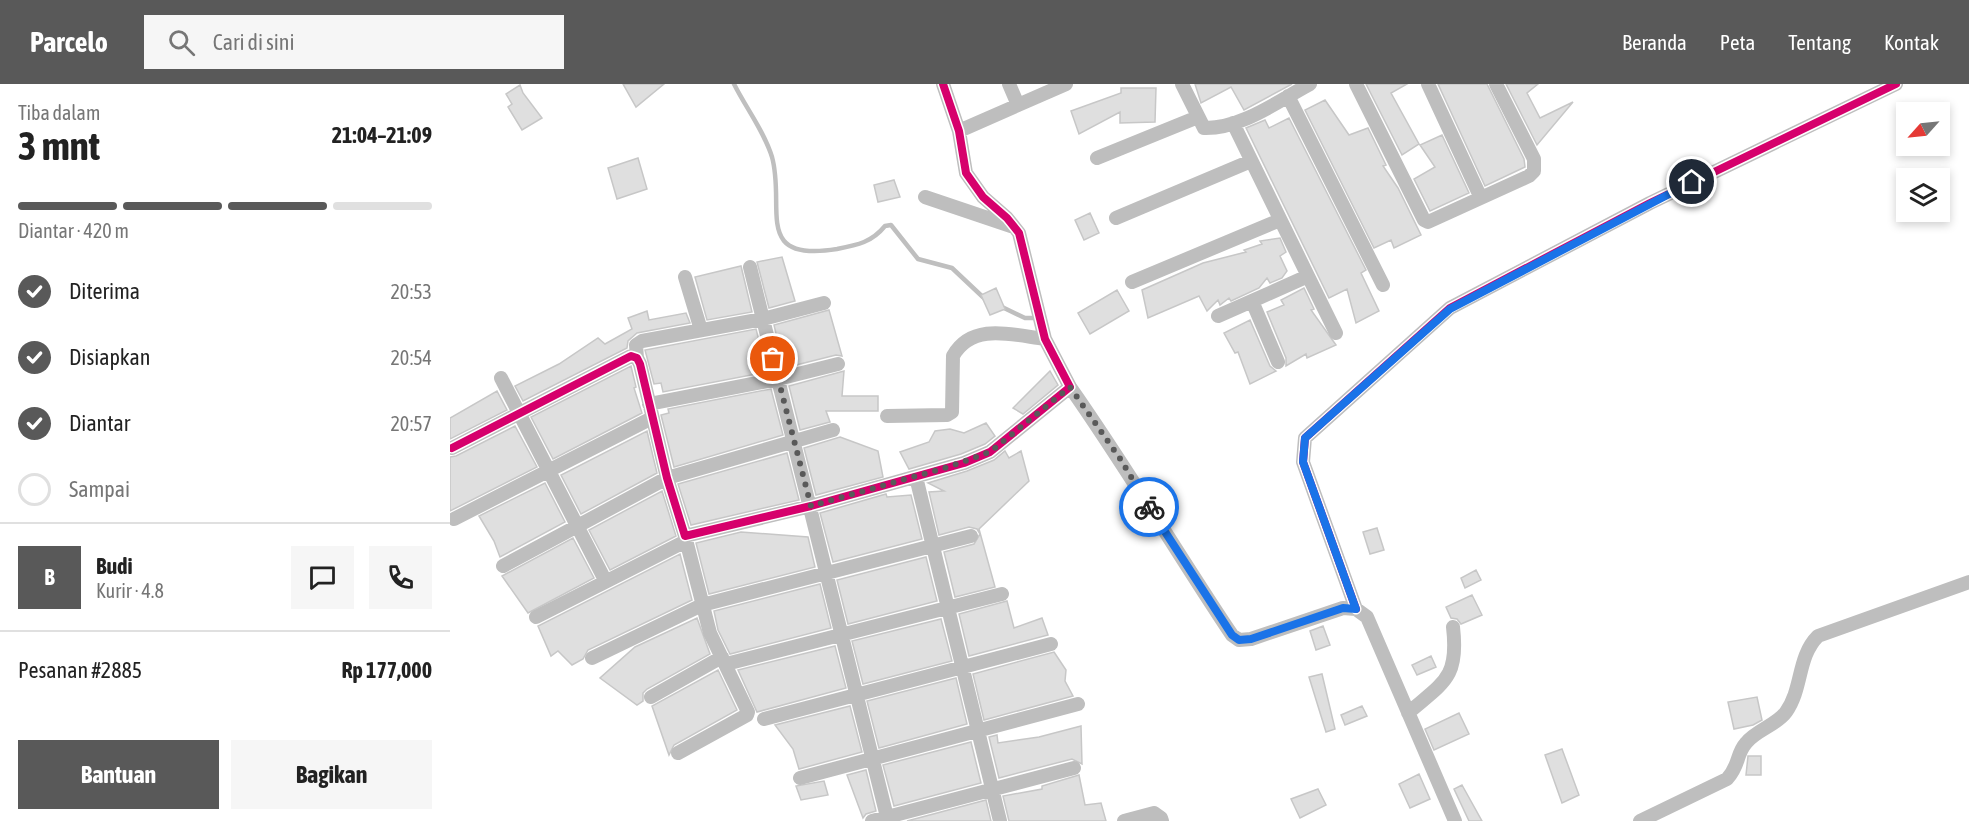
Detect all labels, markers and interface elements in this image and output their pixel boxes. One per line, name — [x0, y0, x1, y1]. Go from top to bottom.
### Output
search box — [144, 15, 564, 69]
text: Parcelo — [30, 26, 108, 58]
icon: search — [165, 26, 198, 59]
text: Cari di sini — [213, 29, 295, 55]
text: Beranda — [1622, 30, 1687, 54]
text: Peta — [1720, 30, 1755, 54]
text: Tentang — [1788, 30, 1851, 54]
text: Kontak — [1884, 30, 1939, 54]
text: Tiba dalam — [18, 101, 100, 124]
north arrow — [1896, 102, 1950, 156]
map controls — [1896, 102, 1950, 222]
text: 21:04–21:09 — [332, 122, 432, 148]
text: 3 mnt — [18, 124, 100, 168]
pin — [1666, 156, 1717, 207]
icon: home — [1675, 165, 1708, 198]
button: layers — [1896, 168, 1950, 222]
text: Diantar · 420 m — [18, 219, 129, 242]
icon: check — [18, 275, 51, 308]
text: Diterima — [69, 278, 140, 304]
text: 20:53 — [390, 280, 432, 303]
pin — [747, 333, 798, 384]
icon: check — [18, 341, 51, 374]
icon: bag — [756, 342, 789, 375]
text: Disiapkan — [69, 344, 150, 370]
text: 20:54 — [390, 346, 432, 369]
icon: check — [18, 407, 51, 440]
text: Diantar — [69, 410, 130, 436]
text: 20:57 — [390, 412, 432, 435]
text: Sampai — [69, 476, 130, 502]
courier — [1119, 477, 1179, 537]
icon: bike — [1133, 491, 1166, 524]
button: chat — [291, 546, 354, 609]
button: phone — [369, 546, 432, 609]
text: Budi — [96, 553, 133, 579]
text: B — [44, 564, 55, 590]
text: Kurir · 4.8 — [96, 579, 164, 602]
text: Pesanan #2885 — [18, 657, 142, 683]
text: Rp 177,000 — [342, 657, 432, 683]
button: Bantuan — [18, 740, 219, 809]
button: Bagikan — [231, 740, 432, 809]

